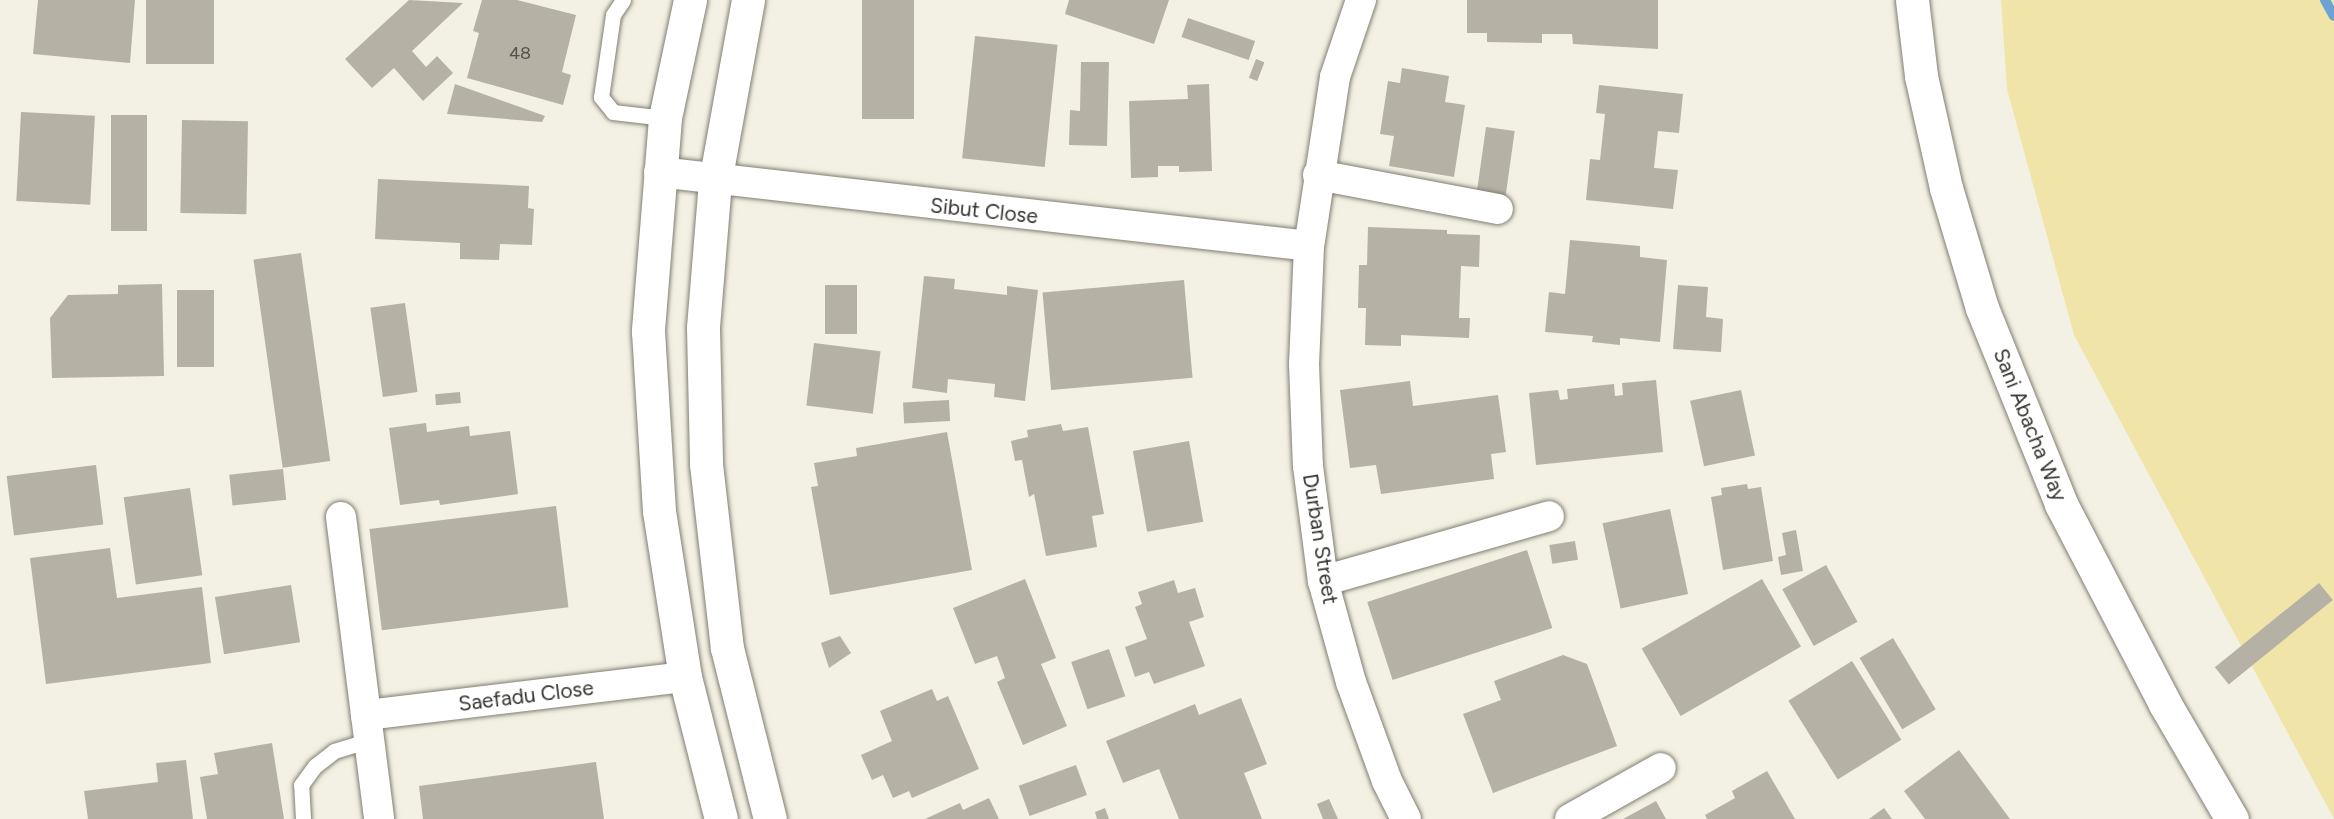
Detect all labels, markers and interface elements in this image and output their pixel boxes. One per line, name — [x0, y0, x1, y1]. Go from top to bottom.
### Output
house number: 48 — [509, 42, 531, 64]
street label: Sibut Close — [929, 193, 1039, 229]
street label: Sani Abacha Way — [1988, 345, 2072, 505]
street label: Durban Street — [1297, 472, 1343, 606]
street label: Saefadu Close — [457, 675, 595, 717]

